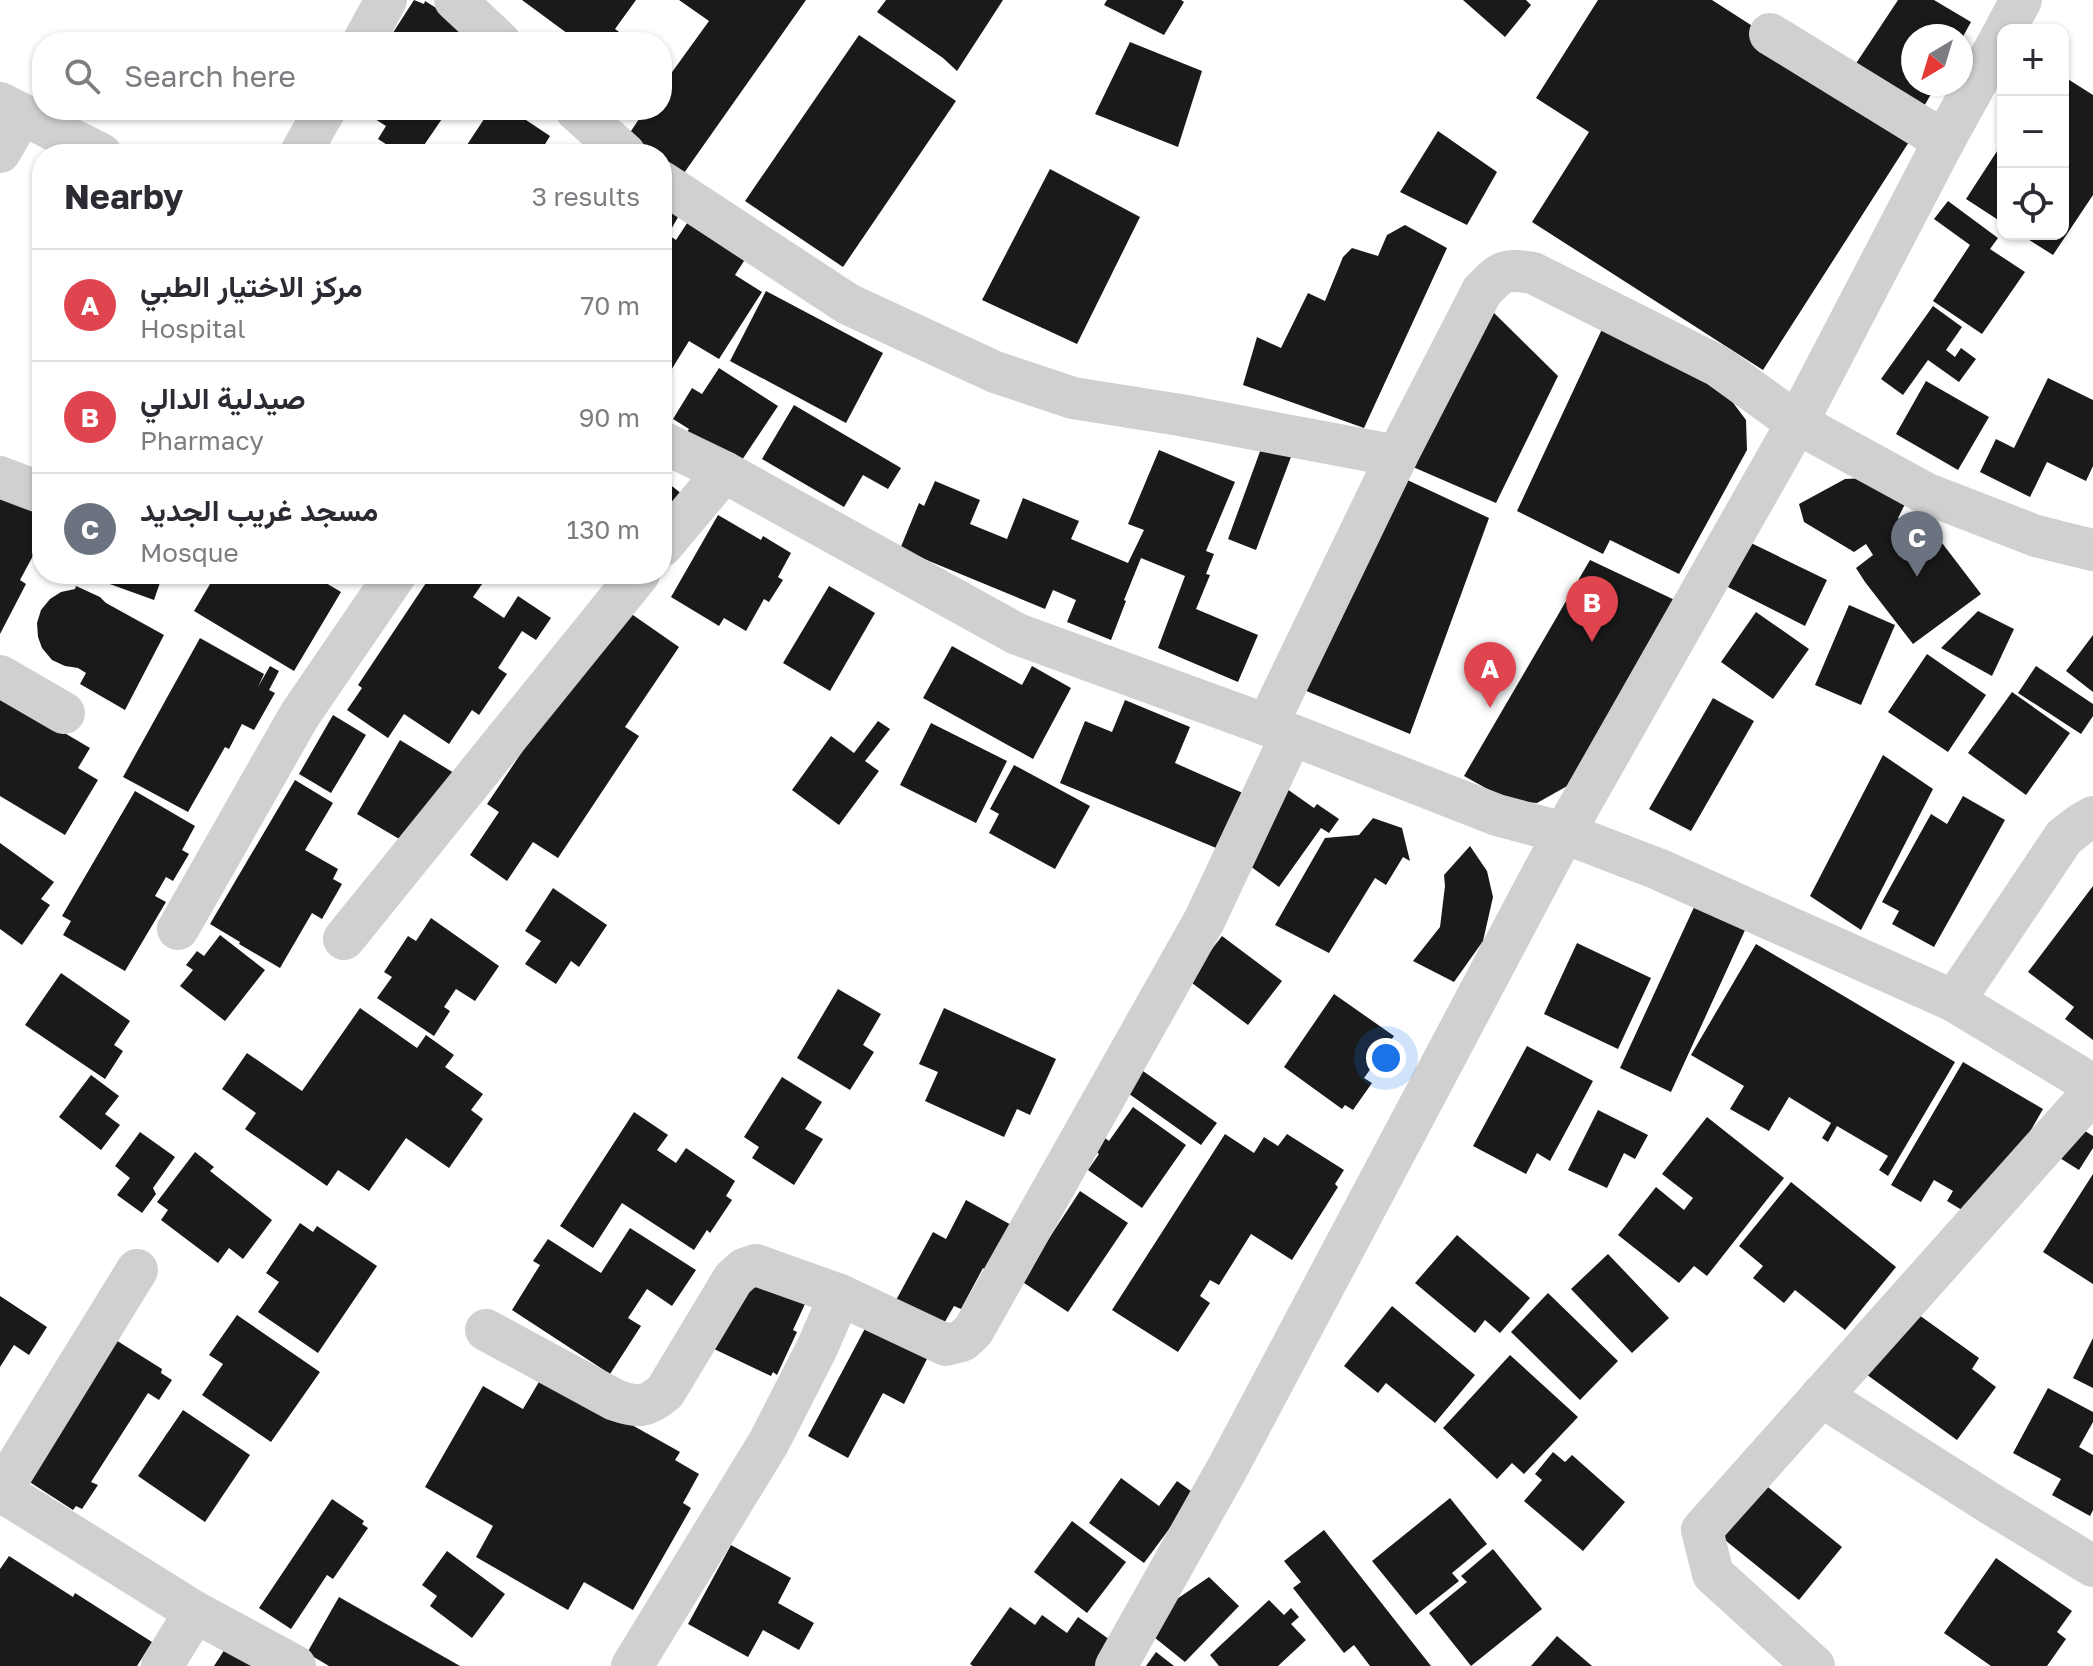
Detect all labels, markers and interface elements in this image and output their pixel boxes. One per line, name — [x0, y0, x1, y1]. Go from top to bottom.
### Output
north arrow — [1901, 24, 1973, 96]
map controls — [1997, 24, 2069, 240]
button: + — [1997, 24, 2069, 96]
search box — [32, 32, 672, 120]
icon: search — [60, 54, 104, 98]
text: Search here — [124, 58, 296, 94]
button: − — [1997, 96, 2069, 168]
button: locate — [1997, 168, 2069, 240]
text: Nearby — [64, 176, 184, 216]
text: 3 results — [532, 181, 640, 212]
text: مركز الاختيار الطبي — [140, 268, 363, 304]
text: A — [81, 290, 99, 321]
text: 70 m — [581, 290, 640, 321]
text: Hospital — [140, 313, 246, 344]
text: صيدلية الدالي — [140, 380, 306, 416]
text: B — [81, 402, 99, 433]
text: 90 m — [579, 402, 640, 433]
text: Pharmacy — [140, 425, 264, 456]
text: مسجد غريب الجديد — [140, 492, 378, 528]
pin: C — [1891, 511, 1943, 577]
text: C — [81, 514, 99, 545]
text: 130 m — [567, 514, 640, 545]
text: Mosque — [140, 537, 239, 568]
pin: B — [1566, 576, 1618, 642]
pin: A — [1464, 642, 1516, 708]
your location — [1366, 1038, 1406, 1078]

